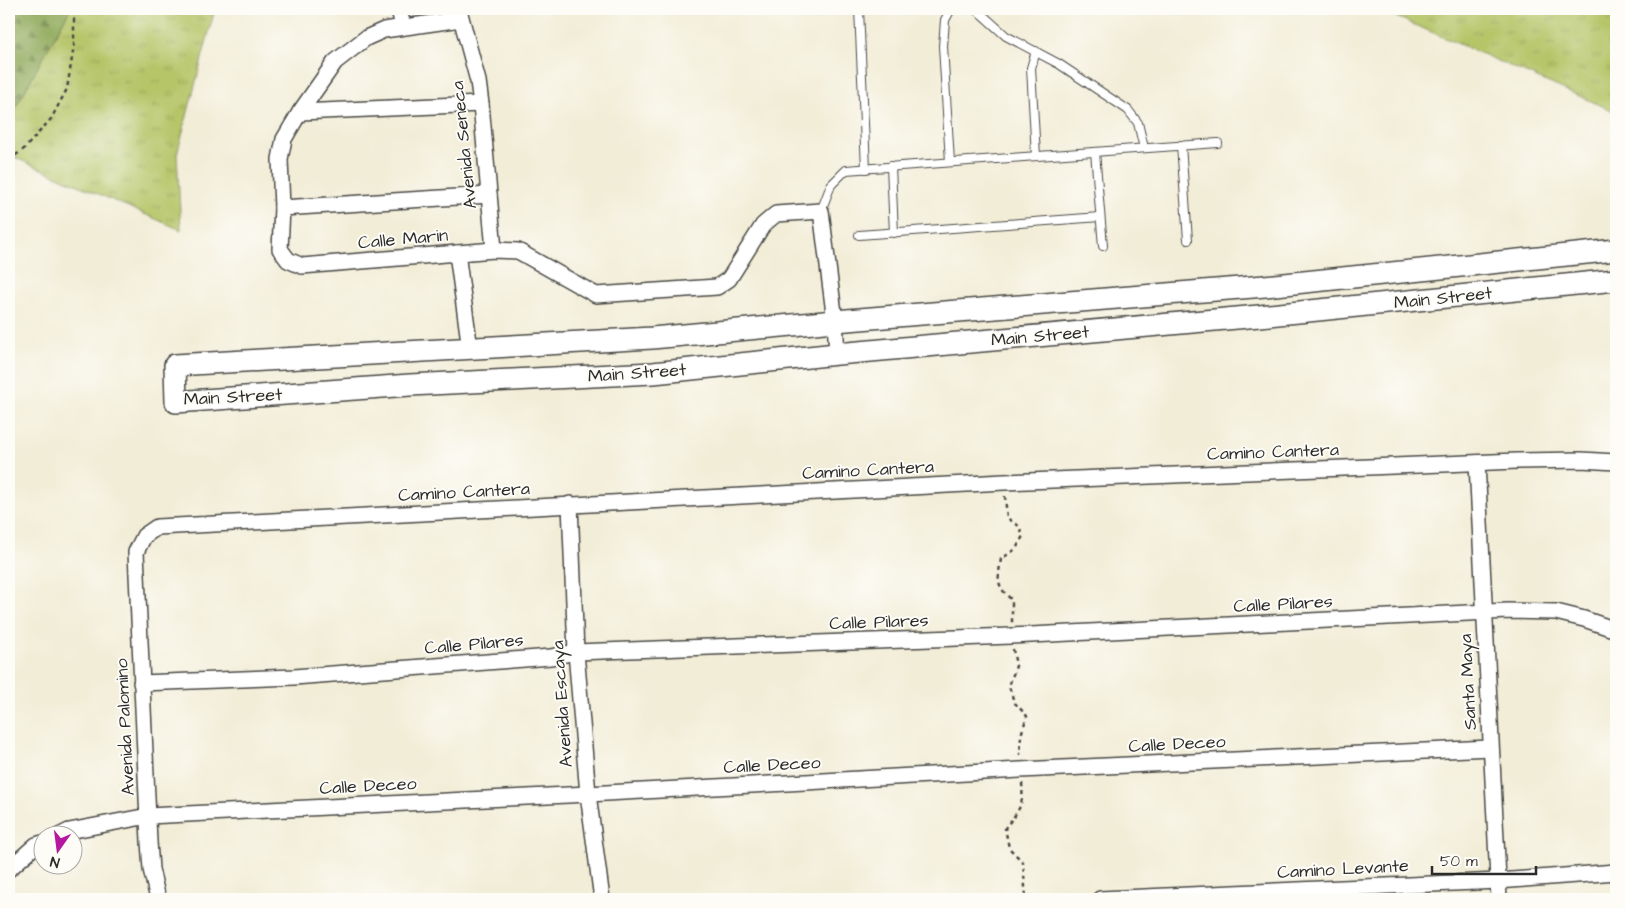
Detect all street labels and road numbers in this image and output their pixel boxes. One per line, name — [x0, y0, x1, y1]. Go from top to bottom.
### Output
street label: Avenida Seneca — [445, 80, 483, 210]
street label: Calle Marin — [357, 223, 449, 255]
street label: Main Street — [1393, 280, 1494, 316]
street label: Main Street — [990, 319, 1091, 353]
street label: Main Street — [587, 357, 688, 389]
street label: Main Street — [183, 382, 284, 412]
street label: Camino Cantera — [1207, 437, 1339, 467]
street label: Camino Cantera — [801, 454, 935, 486]
street label: Camino Cantera — [397, 476, 531, 508]
street label: Calle Pilares — [1233, 589, 1333, 619]
street label: Calle Pilares — [829, 608, 929, 636]
street label: Calle Pilares — [423, 627, 525, 661]
street label: Santa Maya — [1453, 633, 1484, 731]
street label: Avenida Escaya — [545, 640, 580, 768]
street label: Avenida Palomino — [109, 658, 141, 796]
street label: Calle Deceo — [1128, 729, 1226, 759]
street label: Calle Deceo — [723, 750, 821, 780]
street label: Calle Deceo — [319, 771, 417, 801]
street label: Camino Levante — [1277, 853, 1410, 885]

